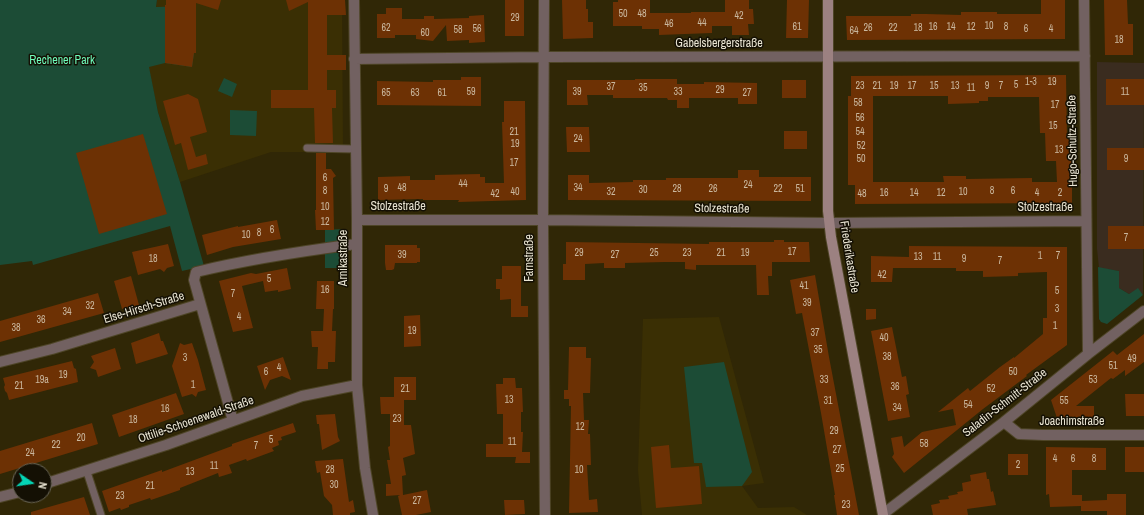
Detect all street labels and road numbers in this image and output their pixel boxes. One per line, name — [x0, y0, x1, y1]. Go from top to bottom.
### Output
street label: Gabelsbergerstraße — [675, 37, 763, 51]
street label: Hugo-Schultz-Straße — [1065, 95, 1081, 187]
street label: Stolzestraße — [370, 200, 426, 214]
street label: Stolzestraße — [694, 201, 750, 217]
street label: Stolzestraße — [1017, 201, 1073, 215]
street label: Friederikastraße — [836, 220, 862, 294]
street label: Arnikastraße — [337, 230, 351, 286]
street label: Farnstraße — [523, 234, 537, 282]
street label: Else-Hirsch-Straße — [102, 289, 186, 327]
street label: Saladin-Schmitt-Straße — [960, 366, 1050, 440]
street label: Ottilie-Schoenewald-Straße — [136, 393, 256, 447]
street label: Joachimstraße — [1039, 415, 1105, 429]

